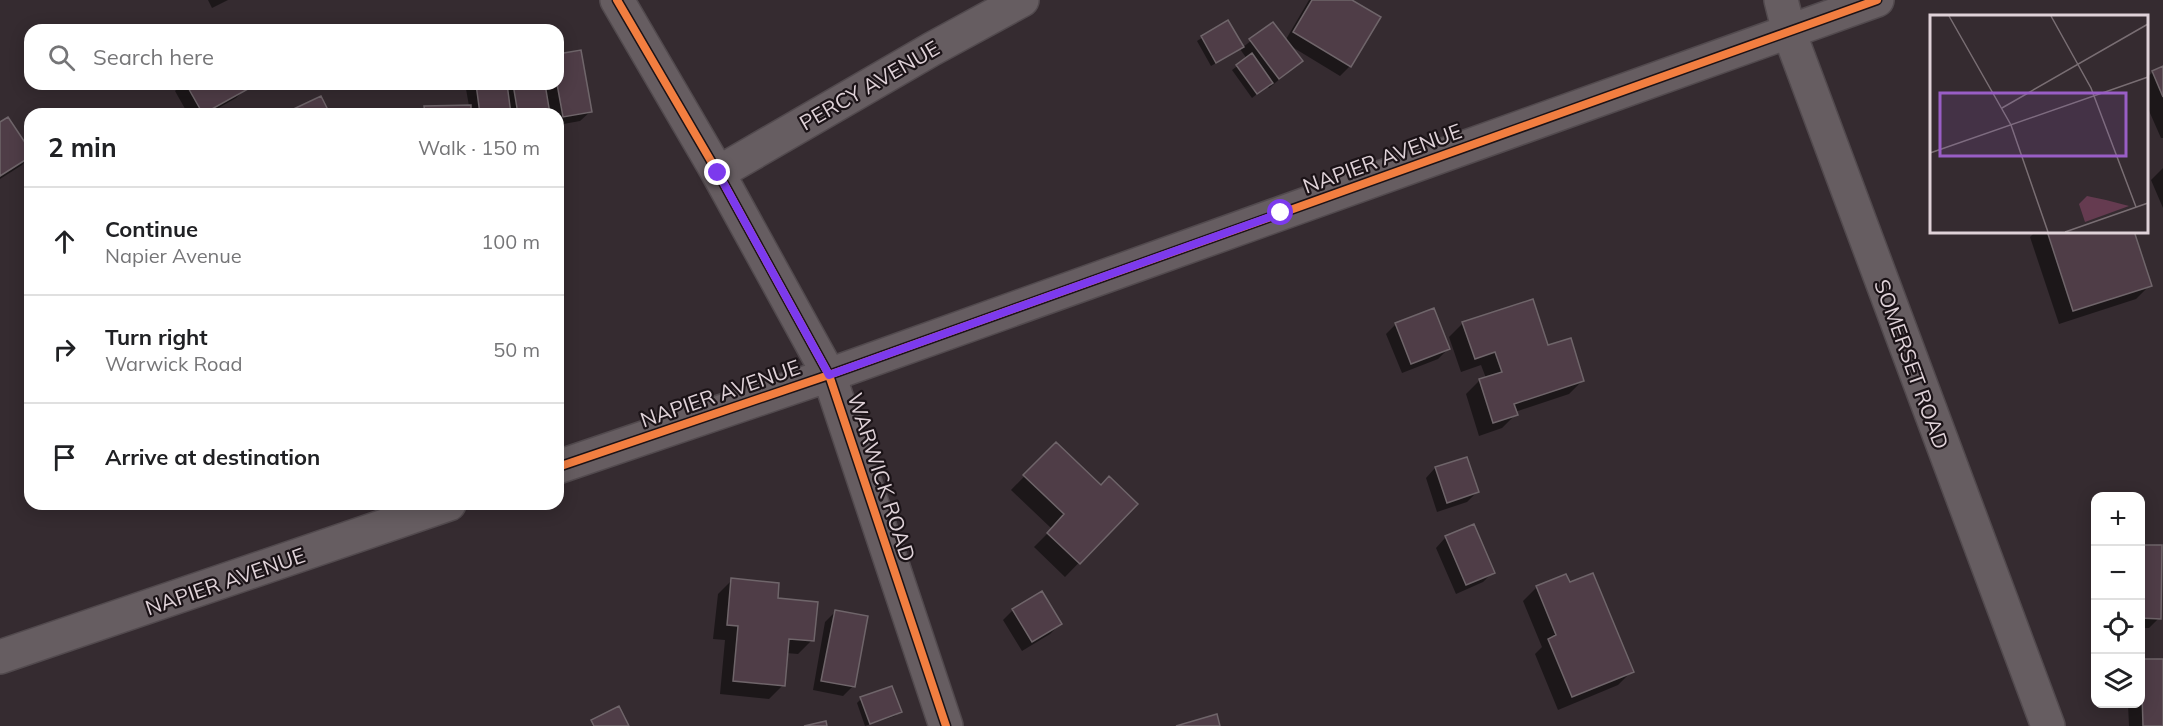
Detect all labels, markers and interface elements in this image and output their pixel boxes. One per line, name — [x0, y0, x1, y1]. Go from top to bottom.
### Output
inset map — [1930, 15, 2148, 232]
search box — [24, 24, 564, 90]
street label: PERCY AVENUE — [794, 34, 944, 136]
icon: search — [45, 41, 78, 74]
text: Search here — [93, 43, 214, 71]
street label: NAPIER AVENUE — [1299, 117, 1465, 199]
text: 2 min — [48, 131, 117, 164]
text: Walk · 150 m — [418, 135, 540, 160]
route end — [704, 159, 730, 185]
route start — [1267, 199, 1293, 225]
text: Continue — [105, 215, 198, 243]
icon: ahead — [48, 225, 81, 258]
text: 100 m — [481, 229, 540, 254]
text: Napier Avenue — [105, 243, 242, 268]
street label: SOMERSET ROAD — [1869, 275, 1955, 453]
text: Turn right — [105, 323, 208, 351]
icon: right — [48, 333, 81, 366]
text: 50 m — [493, 337, 540, 362]
text: Warwick Road — [105, 351, 243, 376]
street label: NAPIER AVENUE — [637, 353, 803, 433]
street label: WARWICK ROAD — [843, 390, 921, 564]
icon: arrive — [48, 441, 81, 474]
text: Arrive at destination — [105, 443, 320, 471]
map controls — [2091, 492, 2145, 708]
button: + — [2091, 492, 2145, 546]
street label: NAPIER AVENUE — [142, 541, 308, 621]
button: − — [2091, 546, 2145, 600]
button: locate — [2091, 600, 2145, 654]
button: layers — [2091, 654, 2145, 708]

